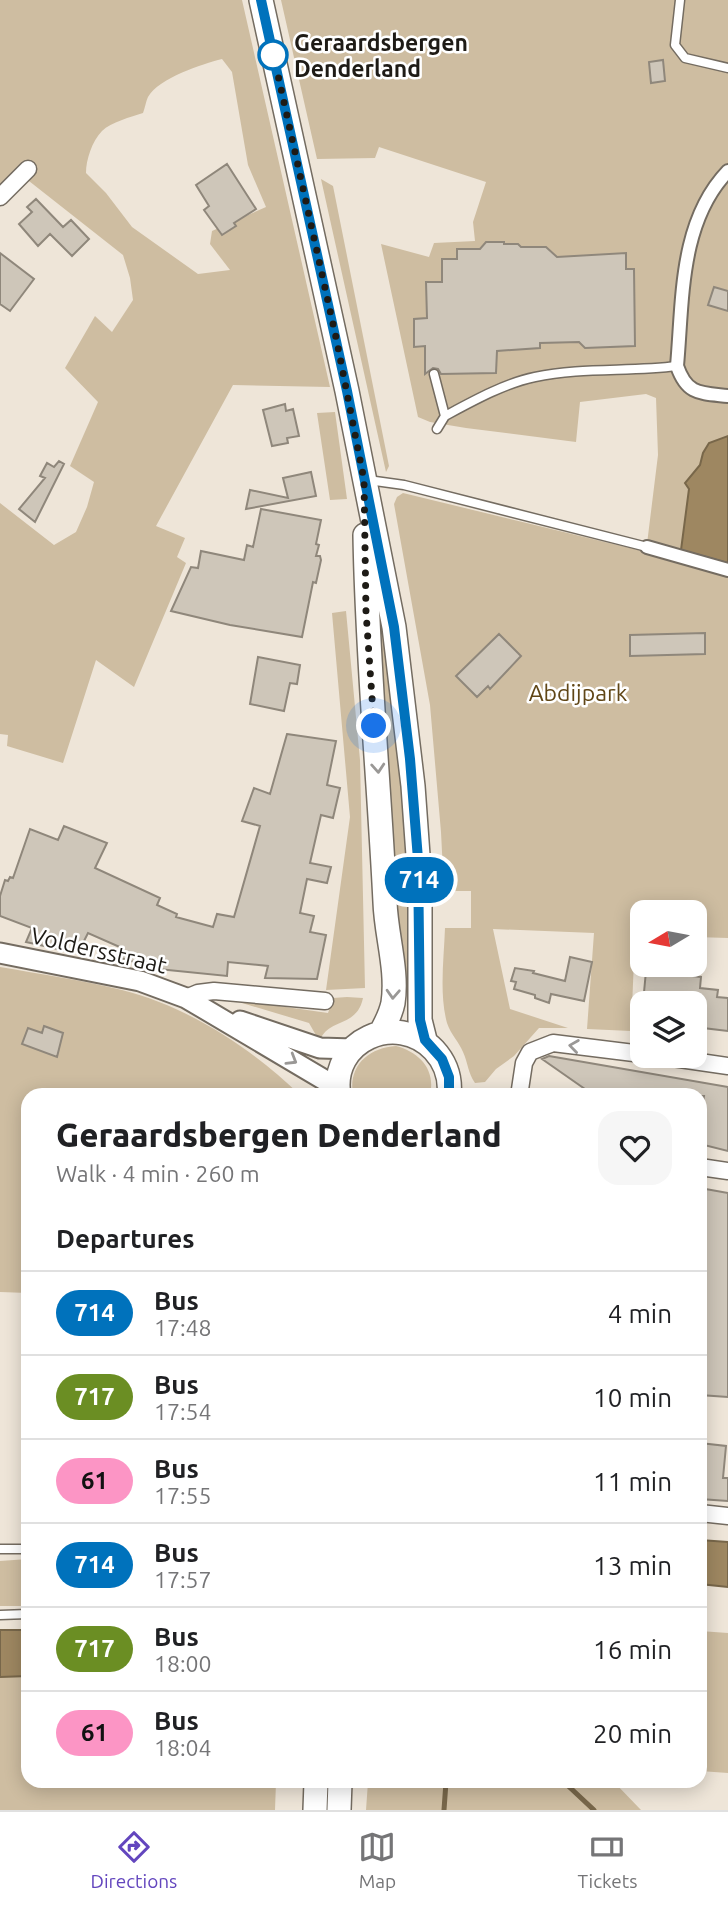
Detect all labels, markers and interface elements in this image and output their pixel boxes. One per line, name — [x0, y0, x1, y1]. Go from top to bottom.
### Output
place label: Geraardsbergen Denderland — [294, 30, 468, 81]
marker: Geraardsbergen Denderland — [258, 40, 288, 70]
park label: Abdijpark — [529, 680, 628, 705]
your location — [356, 708, 391, 743]
one-way arrow — [370, 763, 385, 774]
line badge: 714 — [379, 857, 459, 903]
text: 714 — [399, 866, 439, 893]
north arrow — [630, 900, 707, 976]
map controls — [630, 900, 707, 1068]
street label: Voldersstraat — [29, 922, 169, 978]
one-way arrow — [385, 989, 400, 1000]
button: layers — [630, 991, 707, 1068]
one-way arrow — [569, 1039, 580, 1054]
one-way arrow — [285, 1052, 298, 1065]
button: heart — [598, 1111, 672, 1185]
text: Geraardsbergen Denderland — [56, 1116, 502, 1153]
text: Walk · 4 min · 260 m — [56, 1161, 260, 1186]
text: Departures — [56, 1224, 194, 1253]
text: Bus — [154, 1286, 199, 1315]
text: 714 — [74, 1299, 115, 1326]
text: 4 min — [608, 1299, 672, 1328]
text: 17:48 — [154, 1315, 212, 1340]
text: Bus — [154, 1370, 199, 1399]
text: 717 — [74, 1383, 115, 1410]
text: 10 min — [593, 1383, 672, 1412]
text: 17:54 — [154, 1399, 212, 1424]
text: Bus — [154, 1454, 199, 1483]
text: 61 — [81, 1467, 108, 1494]
text: 11 min — [593, 1467, 672, 1496]
text: 17:55 — [154, 1483, 212, 1508]
text: Bus — [154, 1538, 199, 1567]
text: 714 — [74, 1551, 115, 1578]
text: 13 min — [593, 1551, 672, 1580]
text: 17:57 — [154, 1567, 212, 1592]
text: Bus — [154, 1622, 199, 1651]
text: 717 — [74, 1635, 115, 1662]
text: 16 min — [593, 1635, 672, 1664]
text: 18:00 — [154, 1651, 212, 1676]
text: Bus — [154, 1706, 199, 1735]
text: 61 — [81, 1719, 108, 1746]
text: 20 min — [593, 1719, 672, 1748]
text: 18:04 — [154, 1735, 212, 1760]
tab: Directions — [91, 1828, 177, 1892]
tab: Map — [358, 1828, 396, 1892]
tab: Tickets — [578, 1828, 637, 1892]

